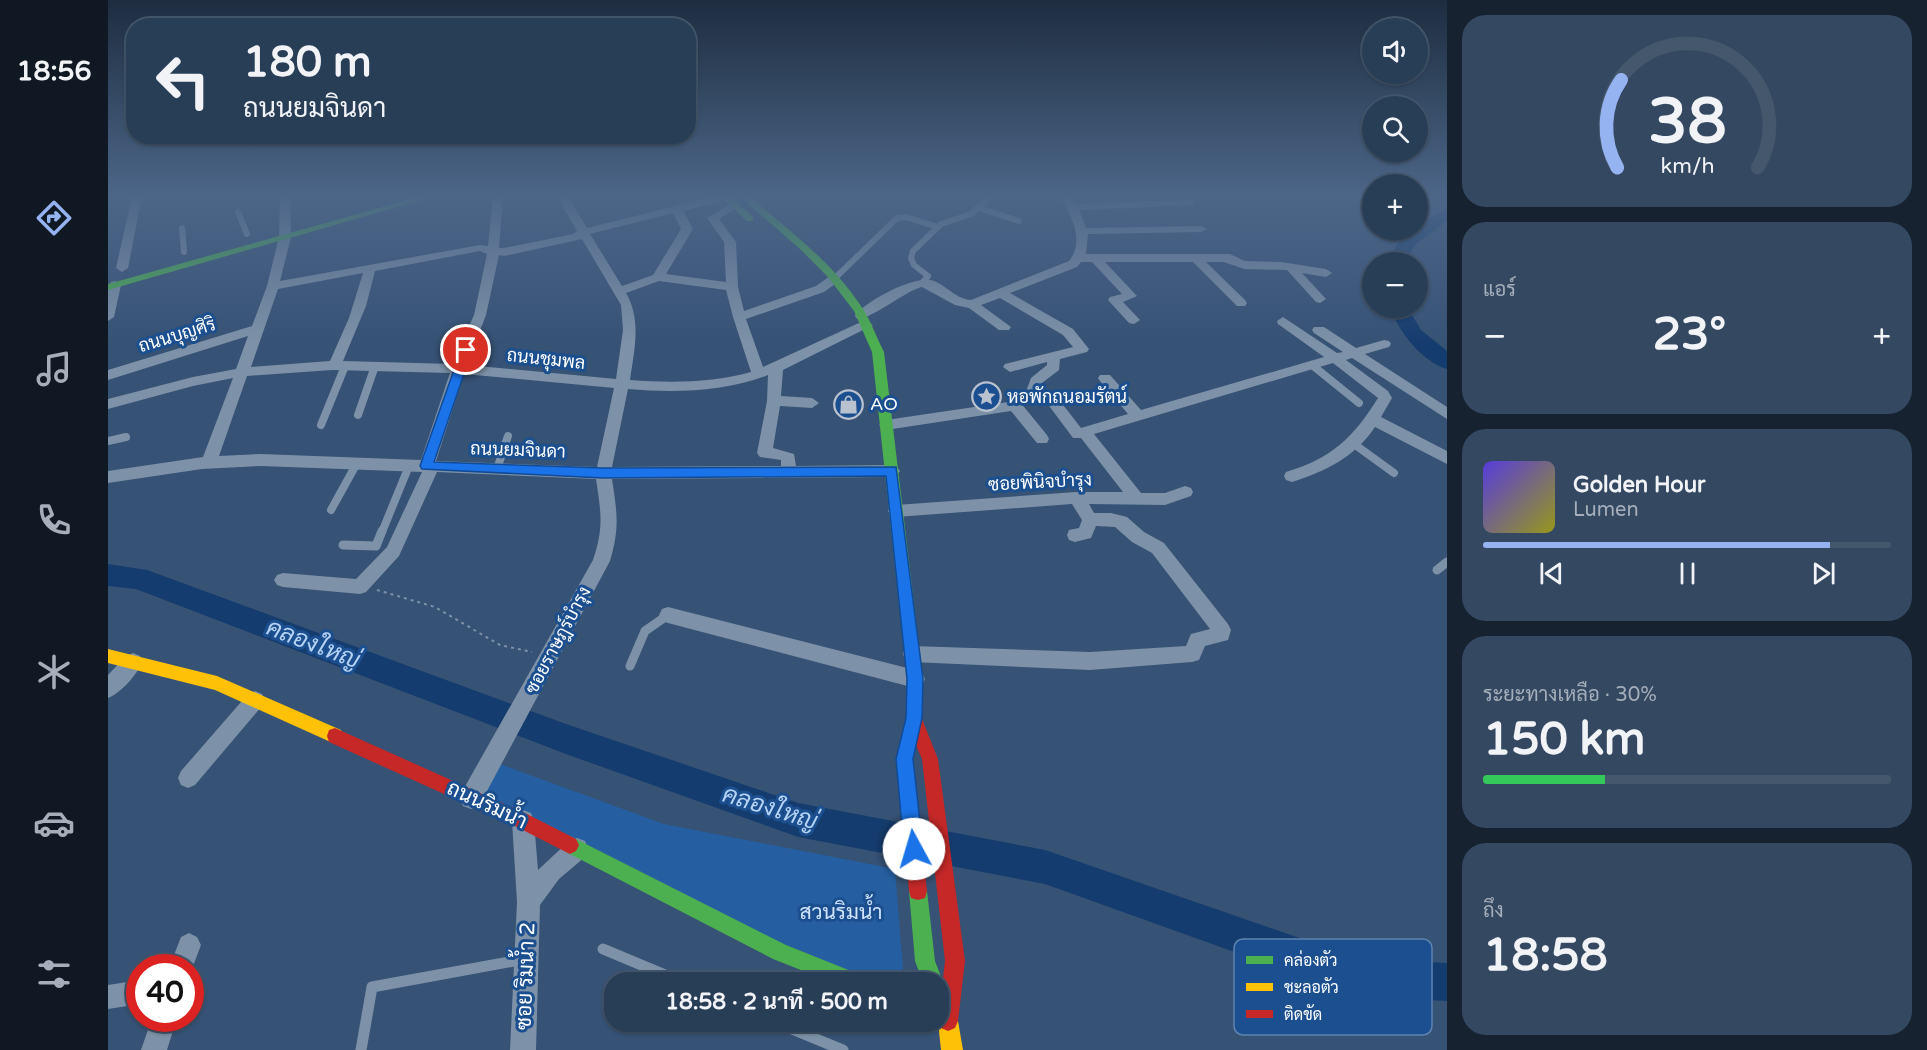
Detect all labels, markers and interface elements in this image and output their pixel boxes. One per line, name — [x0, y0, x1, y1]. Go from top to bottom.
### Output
map controls — [1362, 18, 1428, 318]
button: sound — [1362, 18, 1428, 84]
text: 180 m — [243, 37, 372, 88]
icon: left — [144, 42, 222, 120]
text: 18:56 — [17, 55, 91, 88]
text: 38 — [1648, 85, 1726, 160]
text: ถนนยมจินดา — [243, 92, 386, 125]
button: search — [1362, 96, 1428, 162]
text: km/h — [1660, 153, 1714, 179]
button: + — [1362, 174, 1428, 240]
icon: directions — [33, 197, 75, 239]
button: − — [1362, 252, 1428, 318]
text: แอร์ — [1483, 278, 1516, 302]
text: 23° — [1653, 308, 1726, 362]
street label: ถนนบุญศิริ — [136, 313, 219, 358]
text: − — [1483, 317, 1507, 356]
text: + — [1872, 317, 1891, 356]
pin — [440, 324, 491, 375]
icon: arrive — [449, 333, 482, 366]
street label: ถนนชุมพล — [506, 344, 586, 375]
icon: music — [33, 348, 75, 390]
place icon: หอพักถนอมรัตน์ — [970, 381, 1002, 413]
place label: หอพักถนอมรัตน์ — [1007, 384, 1127, 408]
shop icon: AO — [833, 388, 865, 420]
place label: AO — [870, 393, 898, 415]
street label: ถนนยมจินดา — [470, 437, 566, 463]
street label: ซอยพินิจบำรุง — [988, 468, 1092, 497]
text: Golden Hour — [1573, 472, 1705, 498]
text: Lumen — [1573, 498, 1639, 522]
icon: phone — [33, 499, 75, 541]
icon: previous — [1535, 557, 1568, 590]
icon: pause — [1671, 557, 1704, 590]
icon: next — [1807, 557, 1840, 590]
street label: ซอยราษฎร์บำรุง — [519, 582, 596, 698]
water label: คลองใหญ่ — [262, 611, 366, 675]
icon: climate — [33, 651, 75, 693]
text: ระยะทางเหลือ · 30% — [1483, 683, 1657, 707]
text: 150 km — [1483, 713, 1645, 767]
street label: ถนนริมน้ำ — [443, 770, 534, 834]
water label: คลองใหญ่ — [719, 778, 823, 836]
icon: car — [33, 802, 75, 844]
position arrow — [882, 817, 946, 881]
park label: สวนริมน้ำ — [800, 894, 882, 925]
text: ถึง — [1483, 899, 1504, 923]
street label: ซอย ริมน้ำ 2 — [506, 921, 540, 1030]
text: 18:58 — [1483, 929, 1608, 983]
legend — [1234, 939, 1432, 1035]
text: คล่องตัว — [1284, 950, 1338, 971]
icon: filters — [33, 953, 75, 995]
speed limit sign: 40 — [126, 954, 204, 1032]
text: ชะลอตัว — [1284, 977, 1339, 998]
text: 18:58 · 2 นาที · 500 m — [665, 989, 888, 1015]
text: ติดขัด — [1284, 1004, 1322, 1025]

